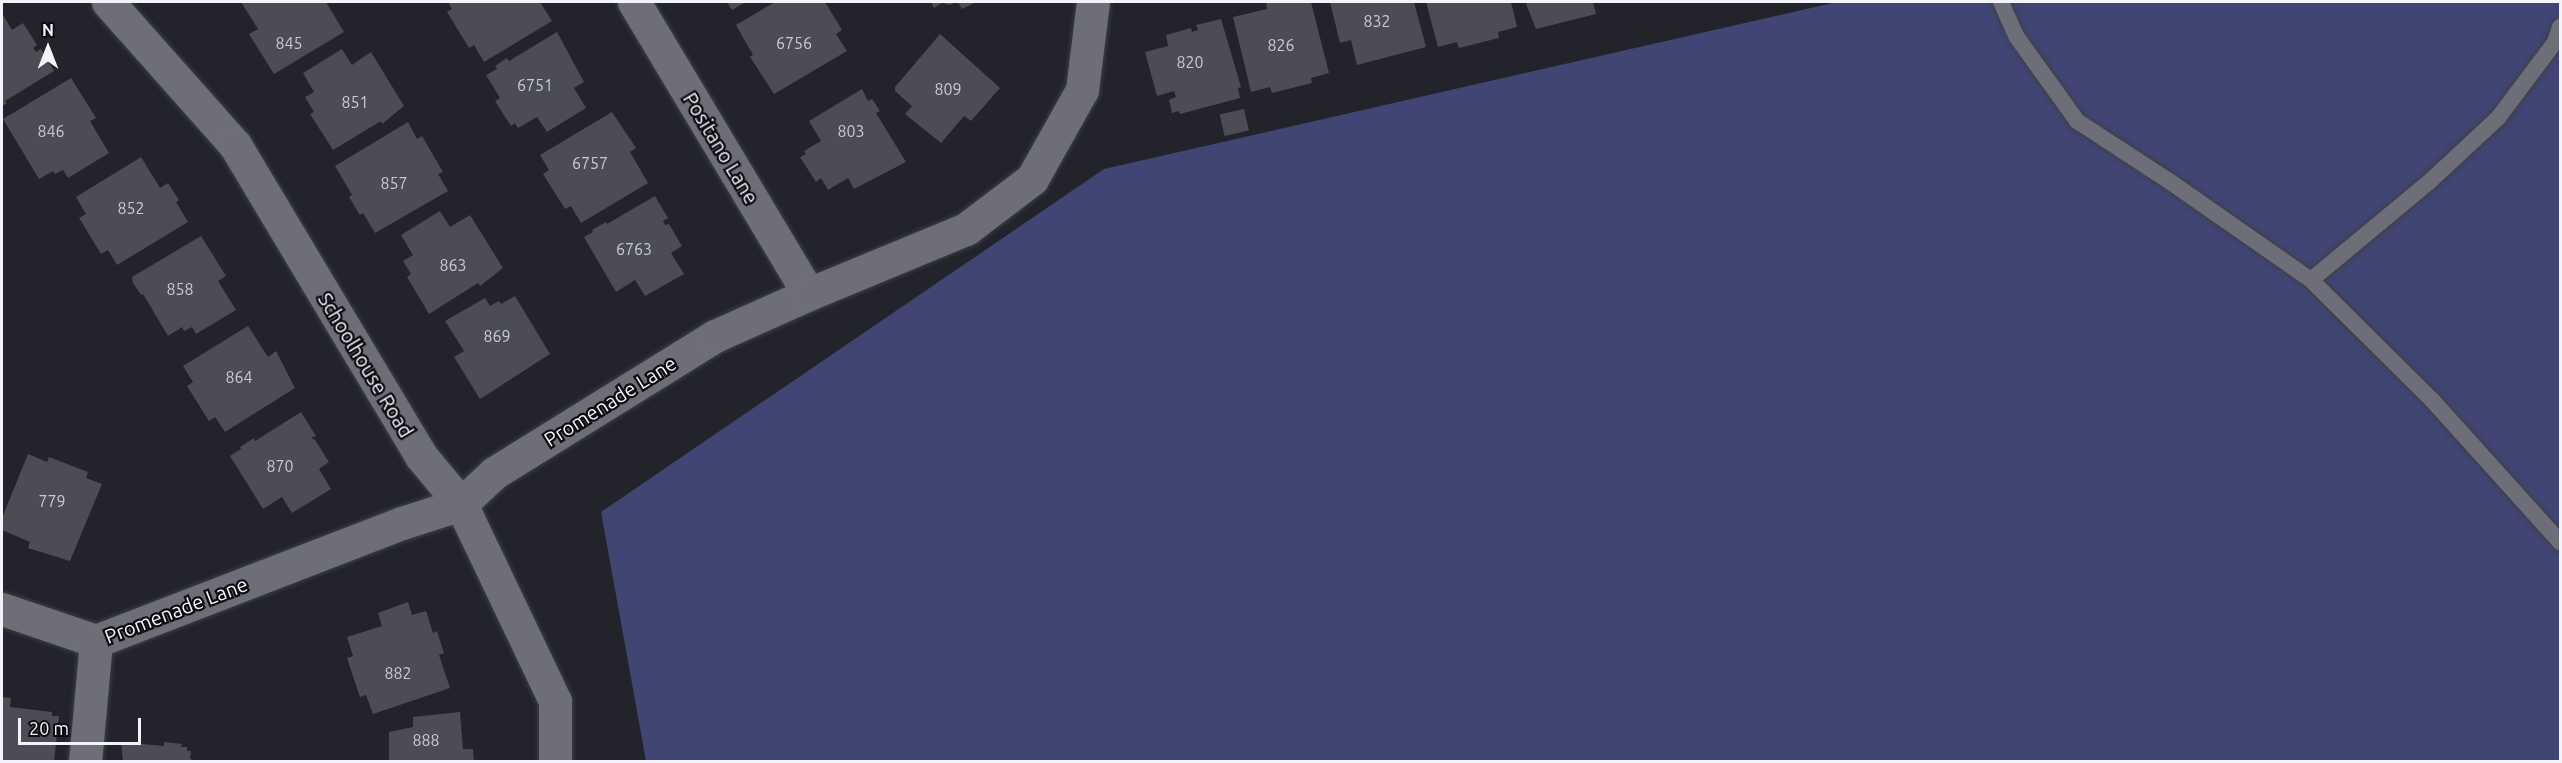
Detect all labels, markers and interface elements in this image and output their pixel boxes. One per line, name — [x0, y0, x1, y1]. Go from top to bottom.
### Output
house number: 832 — [1363, 11, 1391, 31]
north arrow — [18, 18, 78, 78]
text: N — [42, 21, 54, 39]
house number: 845 — [275, 33, 303, 53]
house number: 6756 — [776, 33, 812, 53]
house number: 826 — [1267, 35, 1295, 55]
house number: 820 — [1176, 52, 1204, 72]
house number: 6751 — [517, 75, 553, 95]
house number: 809 — [934, 79, 962, 99]
street label: Positano Lane — [678, 88, 764, 208]
house number: 851 — [341, 92, 369, 112]
house number: 846 — [37, 121, 65, 141]
house number: 803 — [837, 121, 865, 141]
house number: 6757 — [572, 153, 608, 173]
house number: 857 — [380, 173, 408, 193]
house number: 852 — [117, 198, 145, 218]
house number: 6763 — [616, 239, 652, 259]
house number: 863 — [439, 255, 467, 275]
house number: 858 — [166, 279, 194, 299]
street label: Schoolhouse Road — [313, 288, 419, 442]
house number: 869 — [483, 326, 511, 346]
street label: Promenade Lane — [539, 351, 681, 451]
house number: 864 — [225, 367, 253, 387]
house number: 870 — [266, 456, 294, 476]
house number: 779 — [38, 491, 66, 511]
street label: Promenade Lane — [101, 572, 251, 648]
house number: 882 — [384, 663, 412, 683]
scale bar — [21, 706, 144, 744]
text: 20 m — [29, 718, 69, 738]
house number: 888 — [412, 730, 440, 750]

